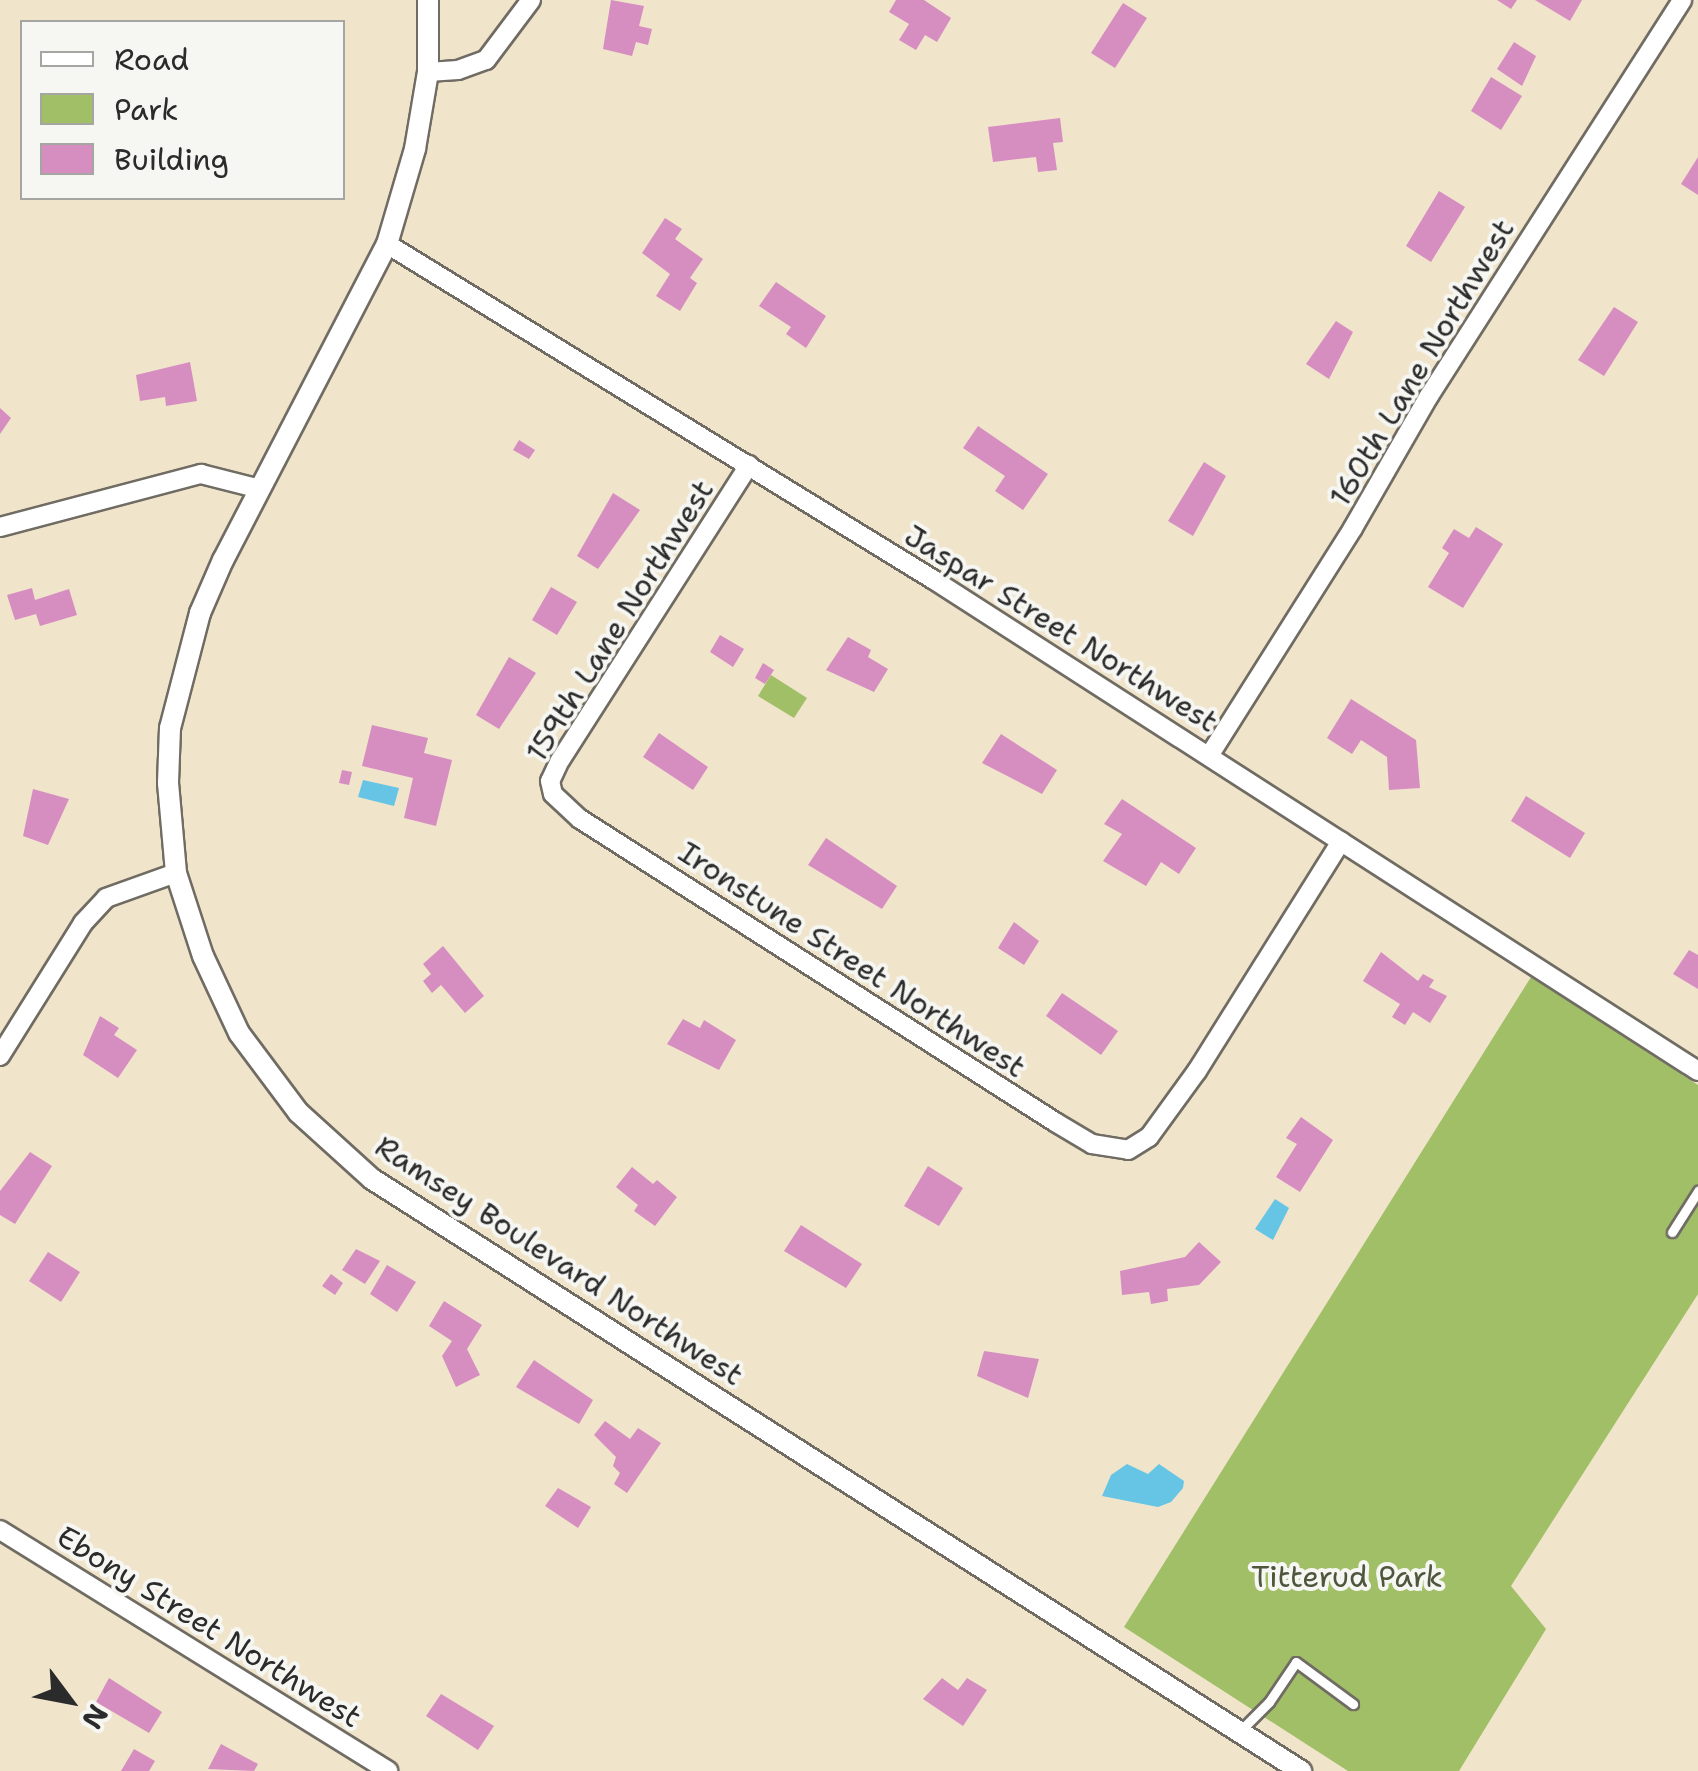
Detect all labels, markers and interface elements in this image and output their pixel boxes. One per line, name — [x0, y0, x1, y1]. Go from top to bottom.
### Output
legend — [20, 20, 345, 200]
text: Road — [114, 39, 189, 80]
text: Park — [114, 89, 178, 130]
text: Building — [114, 139, 229, 180]
street label: 160th Lane Northwest — [1322, 213, 1522, 513]
street label: 159th Lane Northwest — [519, 474, 721, 768]
street label: Jaspar Street Northwest — [898, 518, 1224, 740]
street label: Ironstune Street Northwest — [672, 834, 1032, 1086]
street label: Ramsey Boulevard Northwest — [368, 1128, 750, 1394]
street label: Ebony Street Northwest — [50, 1518, 368, 1736]
park label: Titterud Park — [1251, 1559, 1443, 1595]
north arrow — [20, 1651, 120, 1751]

